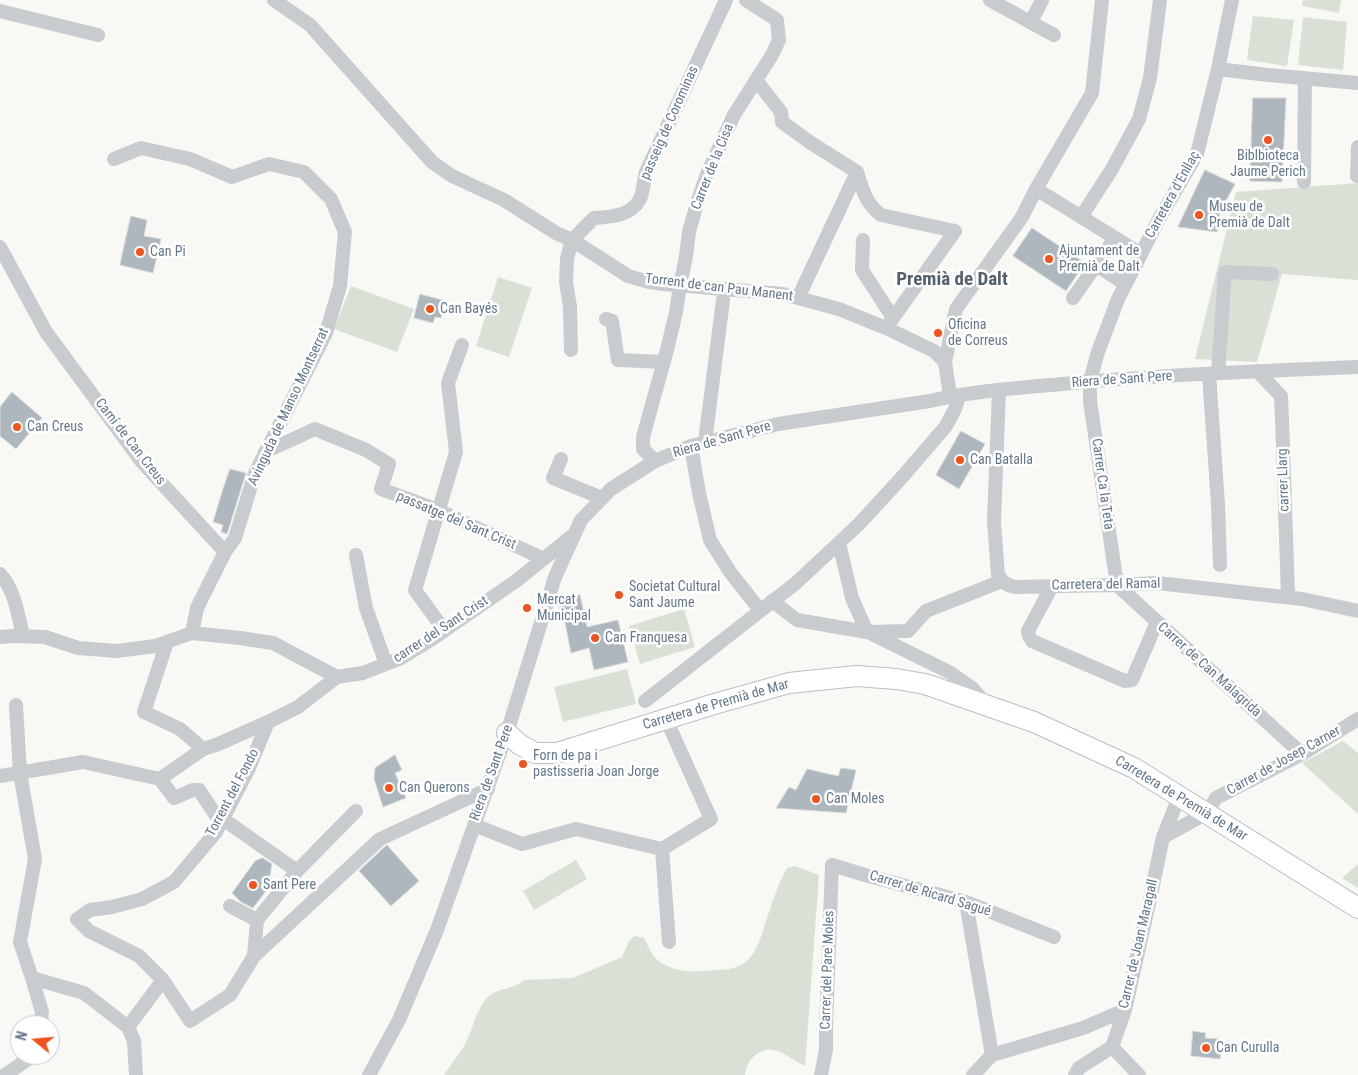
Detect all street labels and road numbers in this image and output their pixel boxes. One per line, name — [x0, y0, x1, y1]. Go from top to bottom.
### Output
street label: passeig de Corominas — [637, 64, 703, 182]
street label: Carrer de la Cisa — [688, 122, 738, 212]
street label: Carretera d'Enllaç — [1142, 149, 1204, 241]
street label: Torrent de can Pau Manent — [644, 271, 794, 305]
street label: Avinguda de Manso Montserrat — [245, 325, 333, 489]
street label: Riera de Sant Pere — [1071, 368, 1173, 392]
street label: Camí de Can Creus — [91, 396, 169, 488]
street label: Riera de Sant Pere — [671, 418, 773, 462]
street label: Carrer Ca la Teta — [1087, 437, 1117, 531]
street label: carrer Llarg — [1275, 448, 1293, 512]
street label: passatge del Sant Crist — [394, 488, 518, 554]
street label: Carretera del Ramal — [1051, 576, 1161, 594]
street label: carrer del Sant Crist — [390, 593, 492, 667]
street label: Carrer de Can Malagrida — [1154, 619, 1264, 721]
street label: Carretera de Premià de Mar — [641, 676, 791, 734]
street label: Riera de Sant Pere — [467, 723, 517, 823]
street label: Carrer de Josep Carner — [1224, 723, 1344, 799]
street label: Torrent del Fondo — [203, 746, 263, 840]
street label: Carretera de Premià de Mar — [1112, 753, 1250, 845]
street label: Carrer de Ricard Sagué — [867, 868, 993, 920]
street label: Carrer de Joan Maragall — [1116, 878, 1162, 1010]
street label: Carrer del Pare Moles — [818, 910, 838, 1030]

